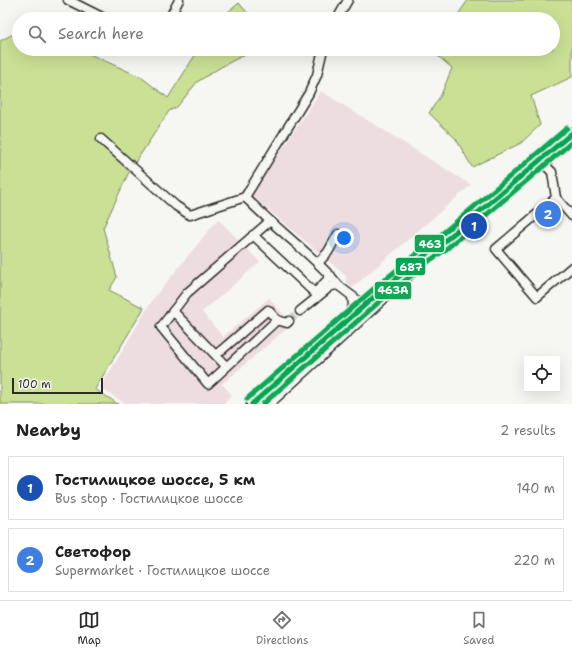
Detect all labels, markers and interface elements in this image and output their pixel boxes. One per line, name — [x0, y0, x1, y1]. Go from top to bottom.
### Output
search box — [12, 12, 560, 56]
icon: search — [26, 23, 48, 45]
text: Search here — [58, 24, 144, 44]
pin: 2 — [535, 199, 561, 229]
pin: 1 — [461, 211, 487, 241]
your location — [334, 228, 354, 248]
line badge: 463 — [414, 234, 445, 253]
text: 463 — [419, 237, 442, 252]
line badge: 687 — [395, 257, 426, 276]
text: 687 — [400, 260, 423, 275]
line badge: 463А — [374, 281, 412, 300]
text: 463А — [377, 283, 409, 298]
map controls — [524, 356, 560, 392]
button: locate — [524, 356, 560, 392]
scale bar — [12, 376, 103, 395]
text: 100 m — [18, 377, 51, 392]
text: Nearby — [16, 419, 81, 441]
text: 2 results — [500, 422, 556, 439]
text: Гостилицкое шоссе, 5 км — [55, 470, 255, 490]
text: 1 — [27, 480, 33, 497]
text: 140 m — [516, 480, 555, 497]
text: Bus stop · Гостилицкое шоссе — [55, 490, 243, 507]
text: Светофор — [55, 542, 131, 562]
text: 2 — [25, 552, 35, 569]
text: 220 m — [513, 552, 555, 569]
text: Supermarket · Гостилицкое шоссе — [55, 562, 270, 579]
tab: Map — [77, 609, 101, 648]
tab: Directions — [256, 609, 308, 648]
tab: Saved — [463, 609, 495, 648]

